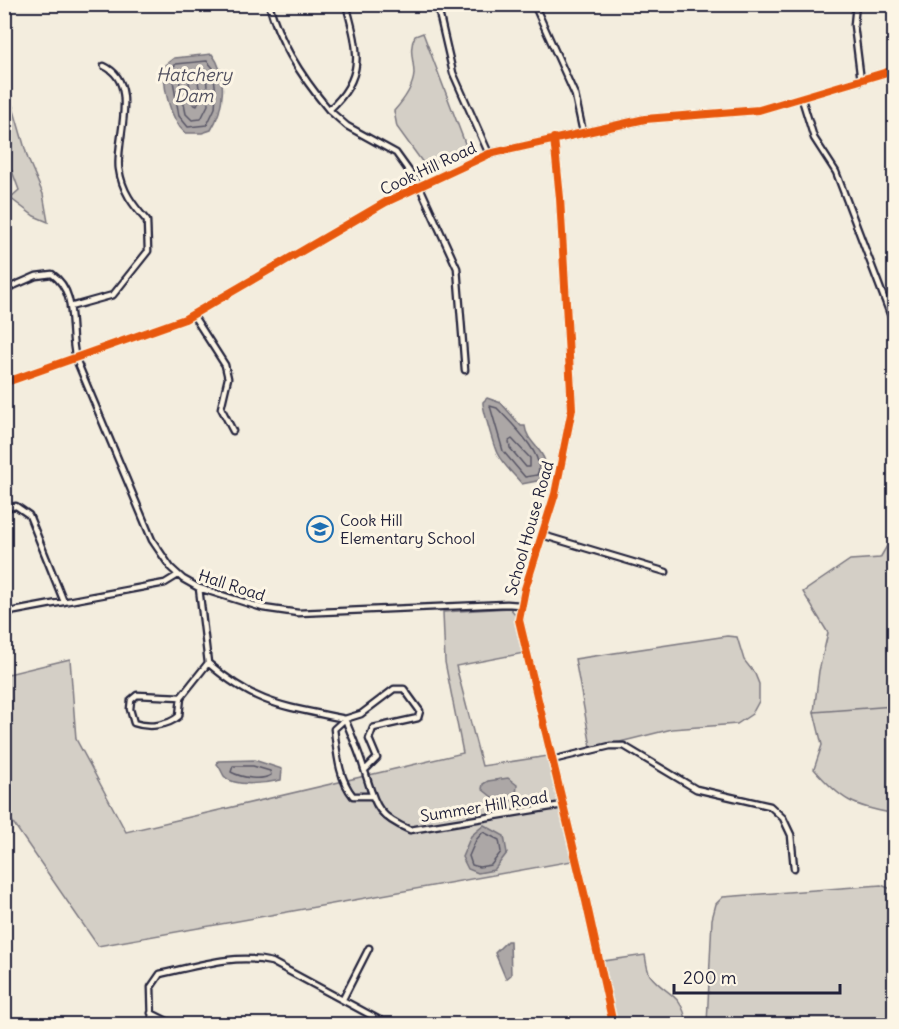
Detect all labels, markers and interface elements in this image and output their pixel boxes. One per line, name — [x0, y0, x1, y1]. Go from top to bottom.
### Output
water label: Hatchery Dam — [156, 63, 234, 107]
street label: Cook Hill Road — [377, 137, 479, 199]
street label: School House Road — [500, 459, 558, 597]
place label: Cook Hill Elementary School — [340, 510, 475, 548]
school or university icon: Cook Hill Elementary School — [305, 514, 335, 544]
street label: Hall Road — [196, 565, 268, 605]
street label: Summer Hill Road — [419, 786, 549, 826]
scale bar — [674, 957, 840, 995]
text: 200 m — [683, 966, 737, 989]

